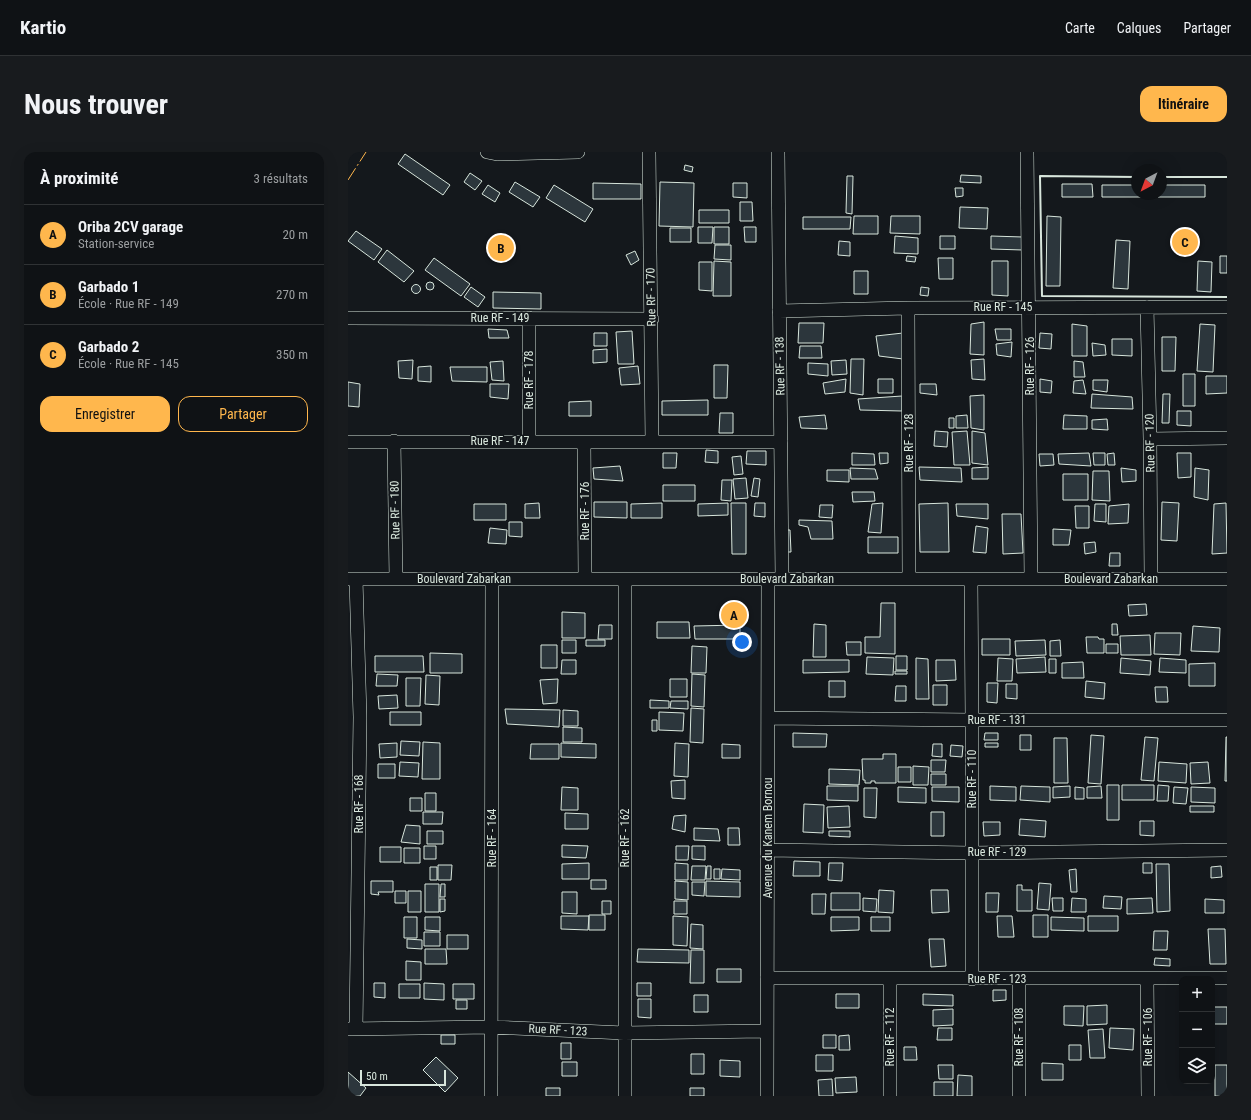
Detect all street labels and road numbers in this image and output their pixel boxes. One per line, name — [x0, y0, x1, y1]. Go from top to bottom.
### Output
street label: Rue RF - 170 — [643, 267, 659, 327]
street label: Rue RF - 145 — [974, 300, 1033, 314]
street label: Rue RF - 149 — [471, 311, 530, 325]
street label: Rue RF - 138 — [772, 336, 788, 396]
street label: Rue RF - 126 — [1023, 336, 1037, 395]
street label: Rue RF - 178 — [522, 350, 536, 409]
street label: Rue RF - 128 — [902, 413, 916, 472]
street label: Rue RF - 120 — [1142, 413, 1158, 473]
street label: Rue RF - 147 — [471, 434, 530, 448]
street label: Rue RF - 180 — [387, 480, 403, 540]
street label: Rue RF - 176 — [578, 481, 592, 540]
street label: Boulevard Zabarkan — [417, 572, 511, 586]
street label: Boulevard Zabarkan — [740, 572, 834, 586]
street label: Boulevard Zabarkan — [1064, 572, 1158, 586]
street label: Rue RF - 131 — [968, 713, 1026, 727]
street label: Rue RF - 110 — [965, 749, 979, 808]
street label: Rue RF - 168 — [352, 774, 366, 833]
street label: Avenue du Kanem Bornou — [761, 777, 775, 899]
street label: Rue RF - 164 — [485, 808, 499, 867]
street label: Rue RF - 162 — [618, 808, 632, 867]
street label: Rue RF - 129 — [968, 845, 1027, 859]
street label: Rue RF - 123 — [968, 972, 1027, 986]
street label: Rue RF - 112 — [883, 1007, 897, 1066]
street label: Rue RF - 108 — [1012, 1007, 1026, 1066]
street label: Rue RF - 106 — [1141, 1007, 1155, 1066]
street label: Rue RF - 123 — [528, 1021, 588, 1039]

